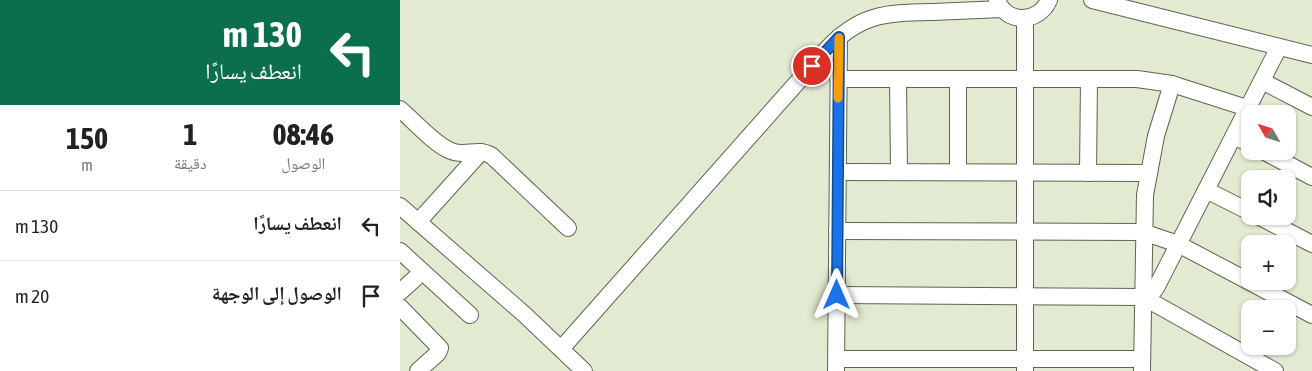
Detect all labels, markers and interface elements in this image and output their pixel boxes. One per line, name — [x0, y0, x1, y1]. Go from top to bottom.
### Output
text: 130 m — [223, 14, 302, 54]
icon: left — [320, 20, 385, 85]
pin — [791, 45, 833, 87]
icon: arrive — [798, 52, 826, 80]
text: انعطف يسارًا — [205, 58, 302, 84]
north arrow — [1241, 105, 1296, 160]
map controls — [1241, 105, 1296, 355]
text: 1 — [183, 117, 197, 151]
text: 08:46 — [272, 117, 334, 151]
text: 150 — [66, 121, 108, 155]
text: دقيقة — [174, 154, 207, 172]
text: الوصول — [281, 154, 325, 172]
text: m — [81, 156, 93, 174]
button: sound — [1241, 170, 1296, 225]
text: انعطف يسارًا — [253, 212, 342, 234]
icon: left — [357, 212, 385, 240]
text: 130 m — [15, 215, 58, 237]
button: + — [1241, 235, 1296, 290]
position arrow — [810, 268, 862, 320]
text: الوصول إلى الوجهة — [212, 282, 342, 304]
icon: arrive — [357, 282, 385, 310]
text: 20 m — [15, 285, 49, 307]
button: − — [1241, 300, 1296, 355]

